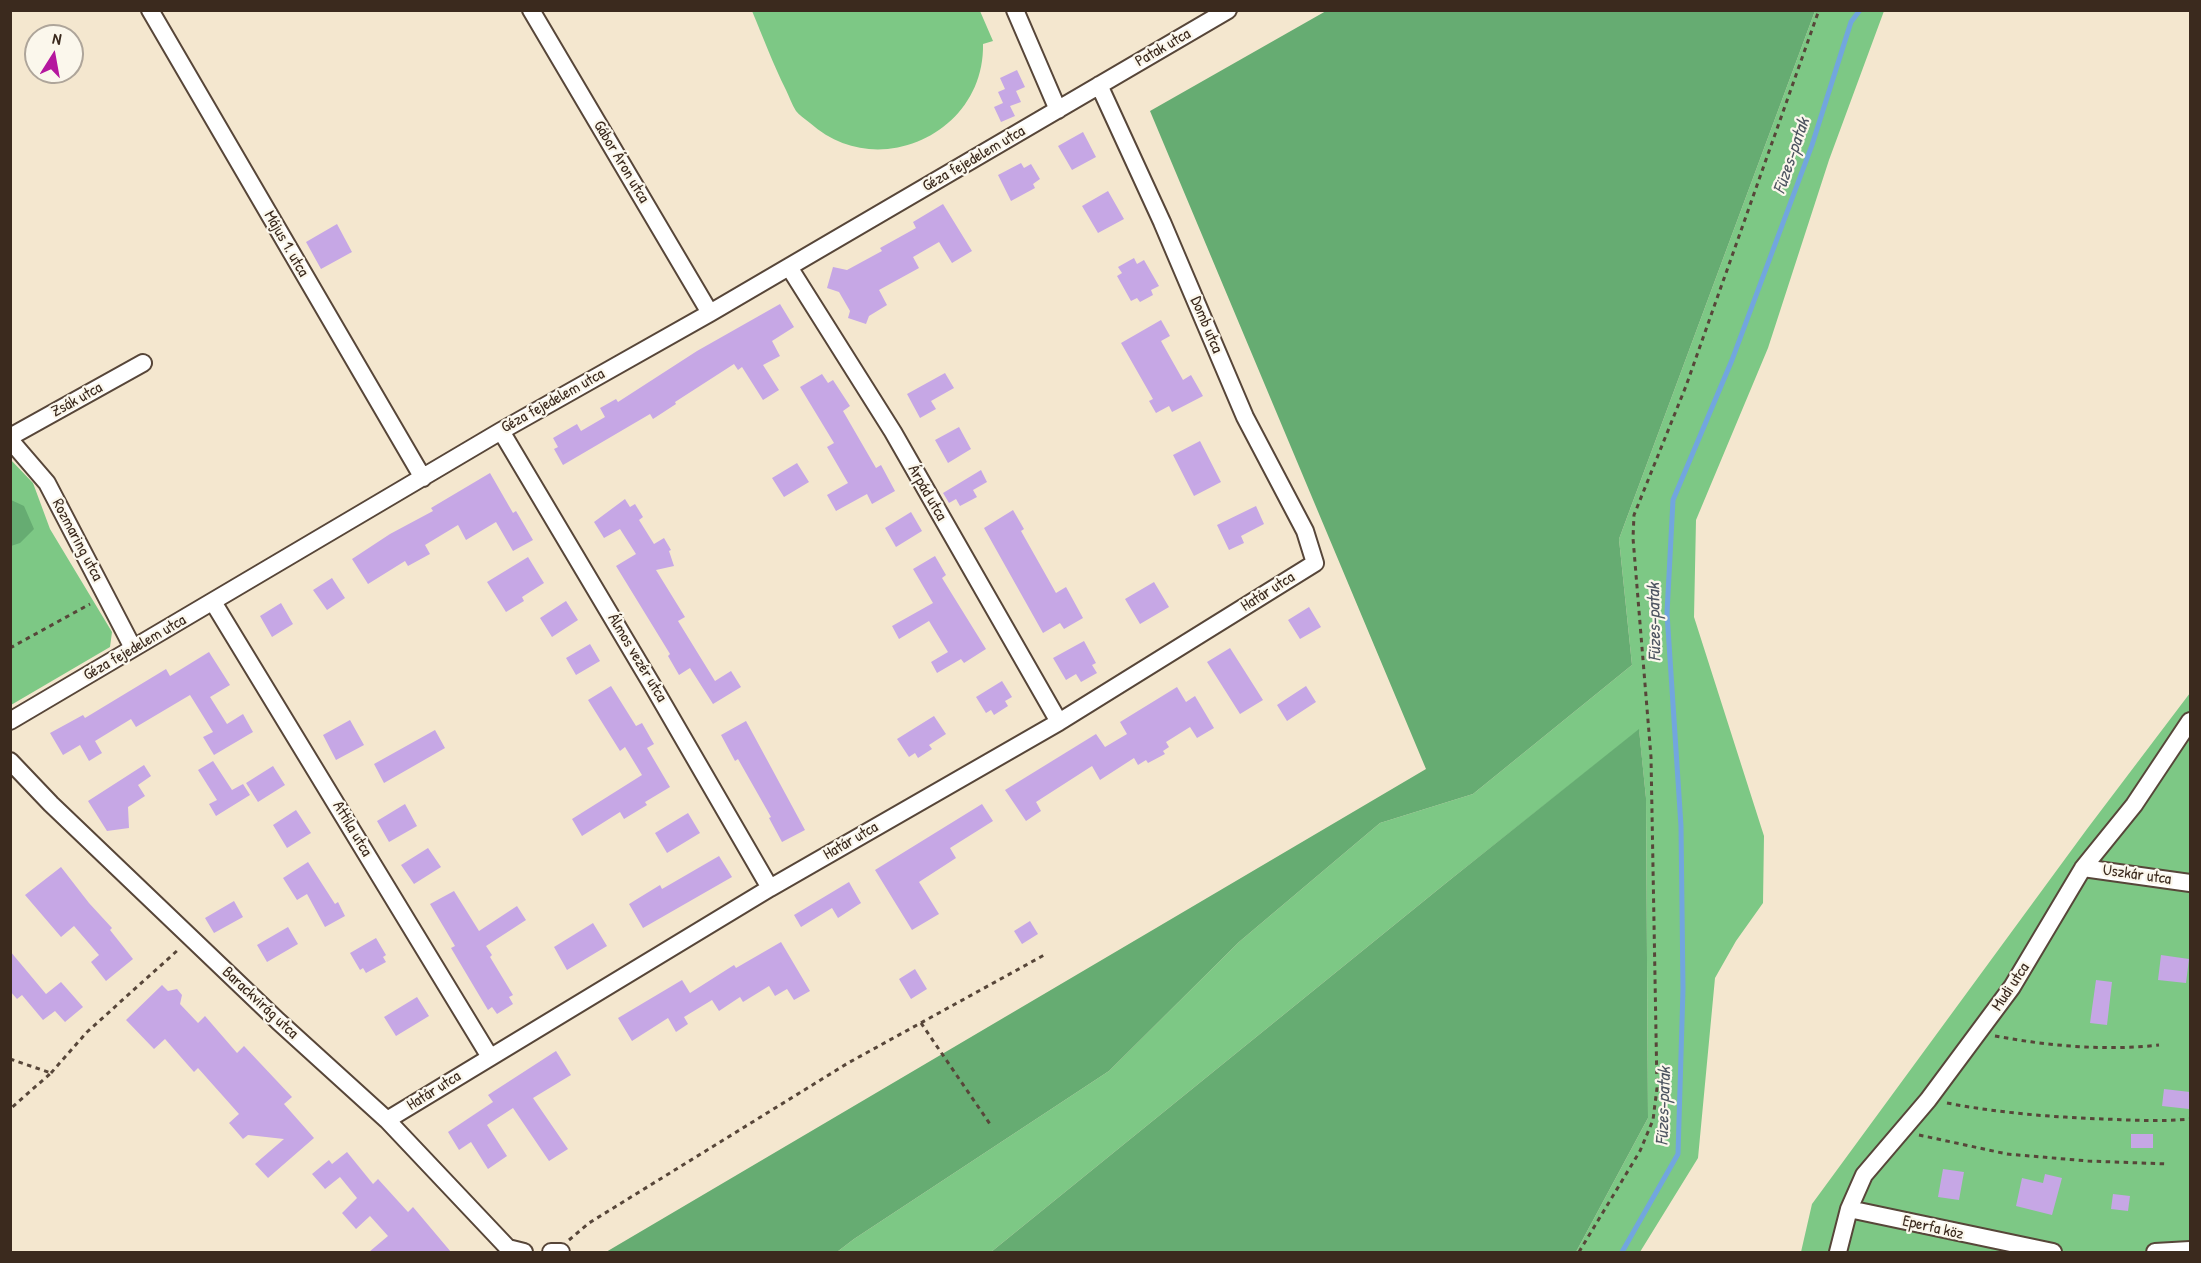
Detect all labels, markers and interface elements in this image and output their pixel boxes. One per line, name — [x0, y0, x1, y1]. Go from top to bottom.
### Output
north arrow — [24, 24, 84, 84]
street label: Patak utca — [1132, 25, 1194, 71]
text: N — [51, 27, 63, 50]
water label: Füzes-patak — [1769, 115, 1815, 197]
street label: Gábor Áron utca — [589, 117, 653, 207]
street label: Géza fejedelem utca — [919, 122, 1029, 196]
street label: Május 1. utca — [259, 208, 313, 280]
street label: Domb utca — [1186, 294, 1226, 356]
street label: Géza fejedelem utca — [498, 365, 608, 437]
street label: Zsák utca — [48, 378, 106, 422]
street label: Árpád utca — [903, 462, 951, 524]
street label: Rozmaring utca — [47, 496, 107, 584]
street label: Határ utca — [1238, 568, 1298, 616]
water label: Füzes-patak — [1644, 583, 1666, 661]
street label: Álmos vezér utca — [603, 610, 671, 706]
street label: Géza fejedelem utca — [80, 611, 190, 685]
street label: Attila utca — [328, 798, 376, 860]
street label: Határ utca — [820, 818, 882, 864]
street label: Uszkár utca — [2102, 861, 2172, 889]
street label: Mudi utca — [1988, 959, 2034, 1015]
street label: Barackvirág utca — [218, 963, 302, 1043]
water label: Füzes-patak — [1652, 1066, 1676, 1146]
street label: Határ utca — [404, 1067, 464, 1115]
street label: Eperfa köz — [1901, 1212, 1965, 1244]

